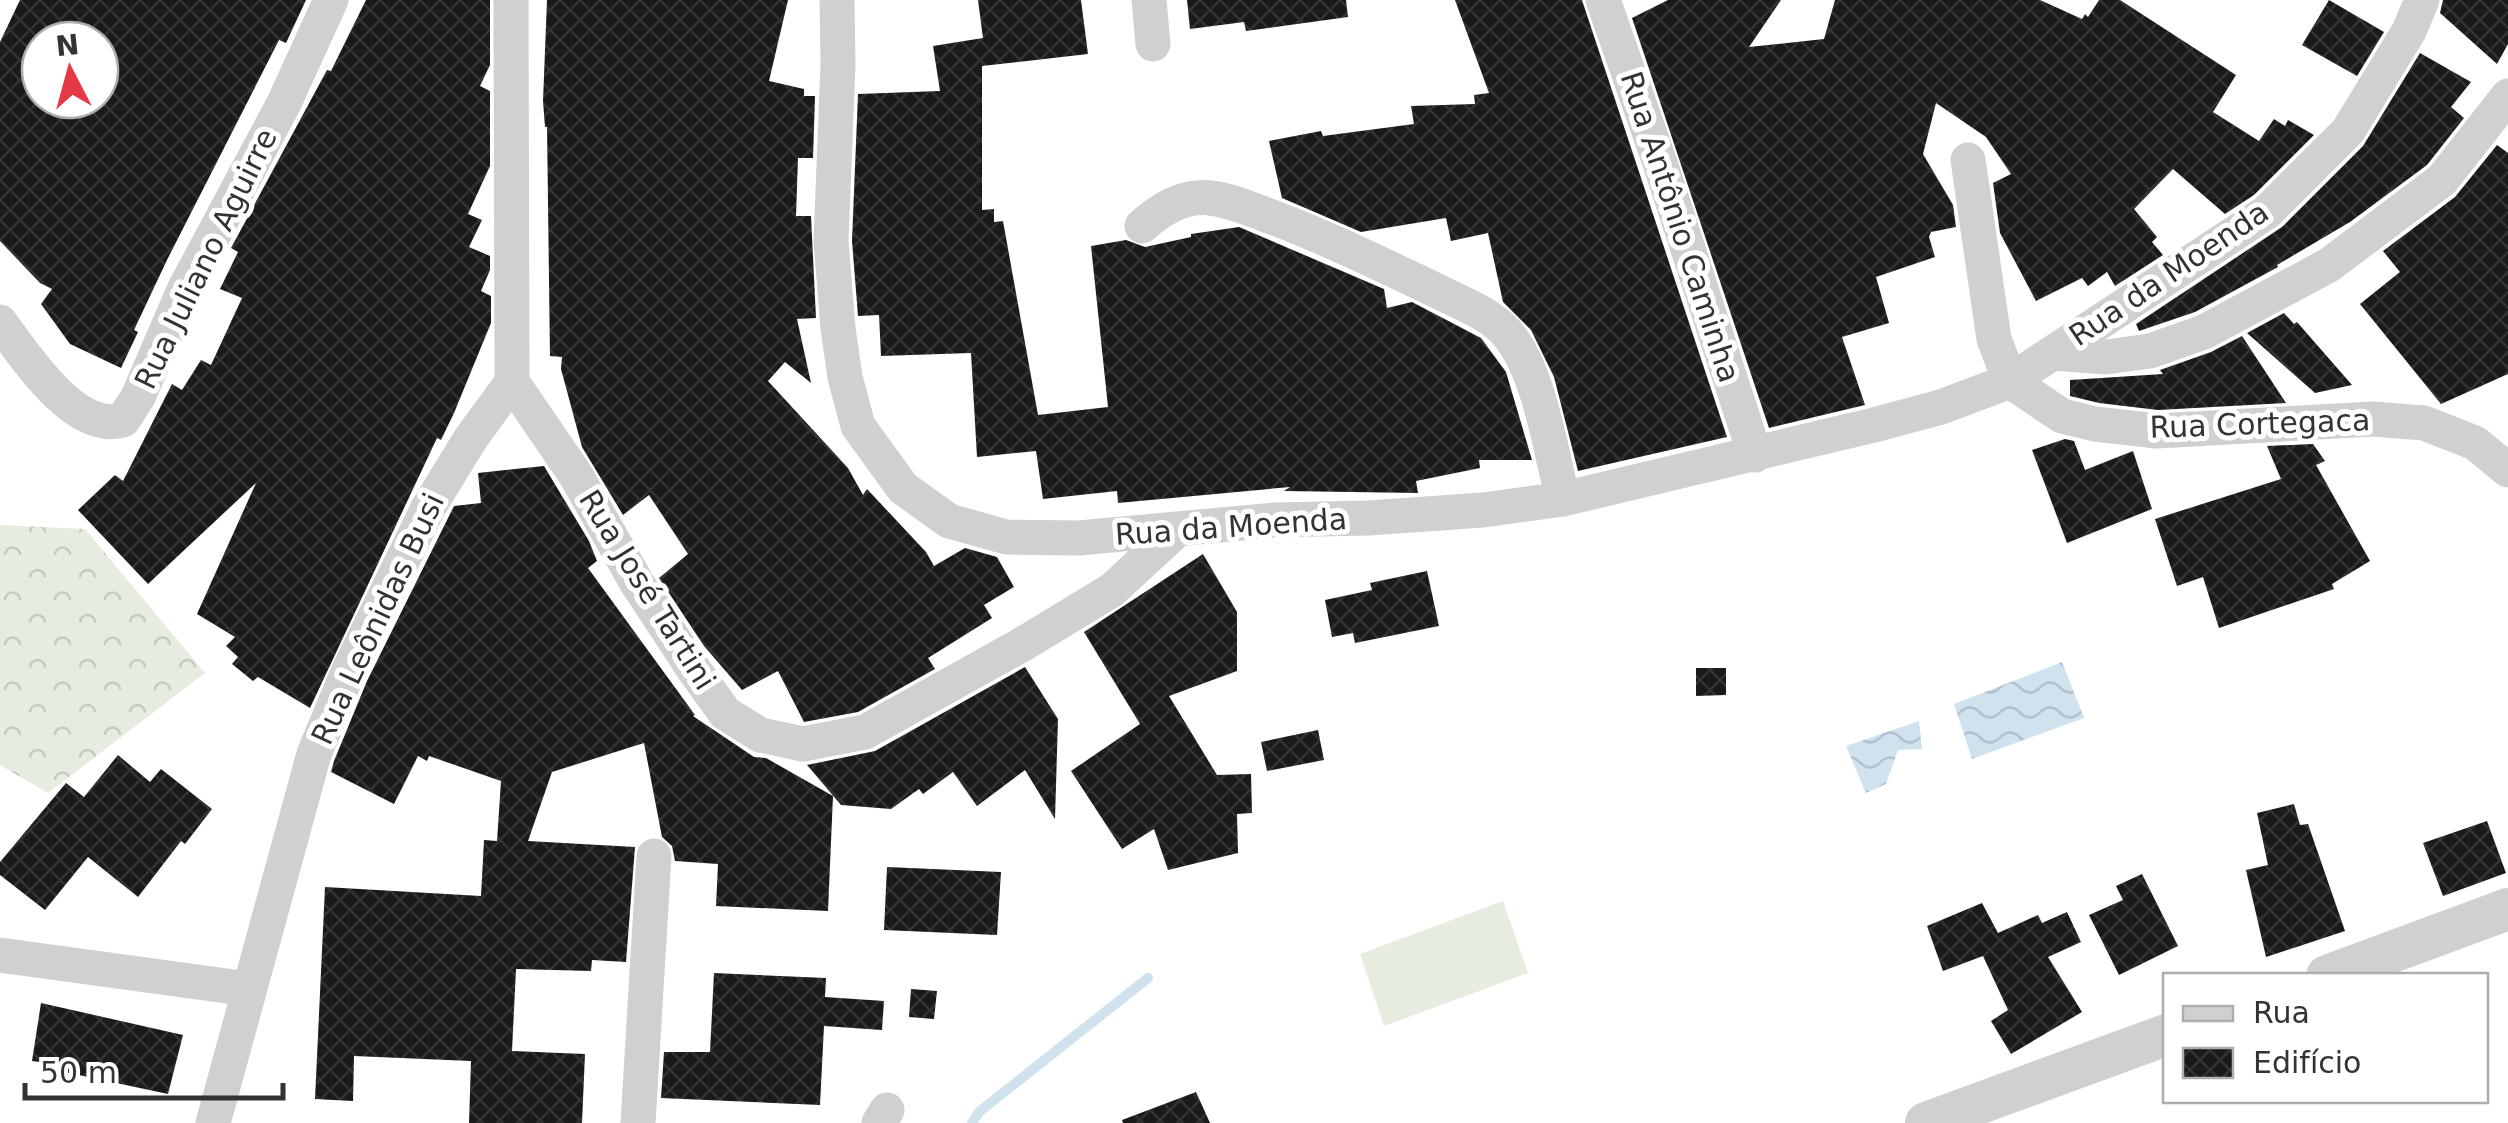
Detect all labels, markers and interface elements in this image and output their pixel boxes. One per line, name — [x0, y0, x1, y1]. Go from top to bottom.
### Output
north arrow — [20, 20, 120, 120]
text: N — [54, 28, 81, 63]
street label: Rua Antônio Caminha — [1614, 67, 1747, 387]
street label: Rua Juliano Aguirre — [127, 123, 284, 395]
street label: Rua da Moenda — [2063, 194, 2275, 353]
street label: Rua Cortegaca — [2149, 402, 2371, 445]
street label: Rua José Tartini — [572, 483, 723, 696]
street label: Rua Leônidas Busi — [304, 488, 451, 750]
street label: Rua da Moenda — [1114, 501, 1348, 552]
legend — [2163, 973, 2488, 1103]
text: Rua — [2253, 995, 2310, 1030]
scale bar — [25, 1038, 282, 1100]
text: Edifício — [2253, 1045, 2361, 1080]
text: 50 m — [40, 1055, 117, 1090]

